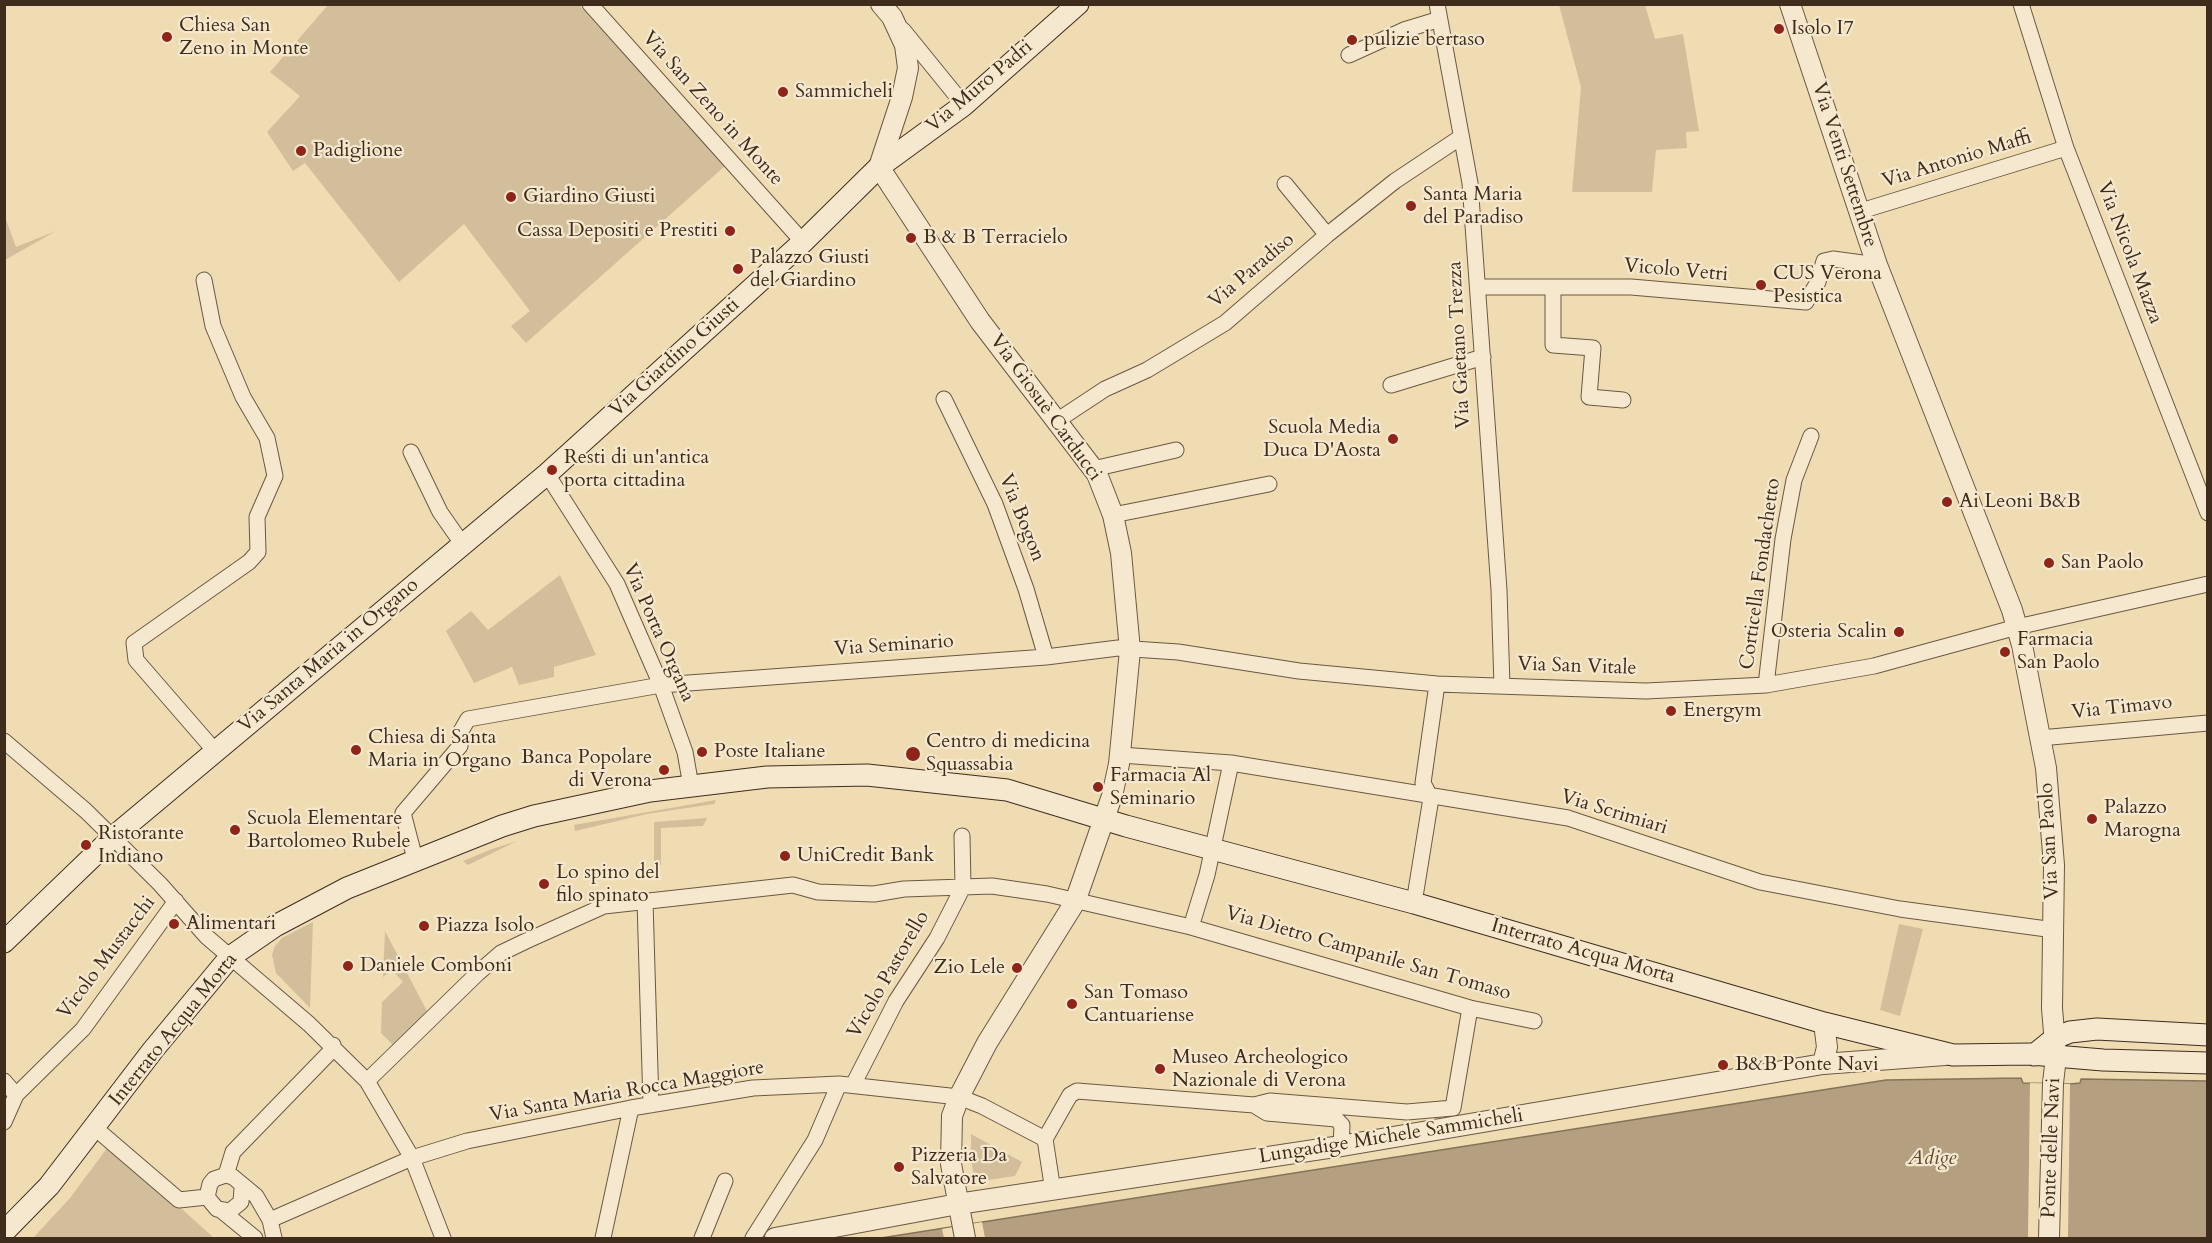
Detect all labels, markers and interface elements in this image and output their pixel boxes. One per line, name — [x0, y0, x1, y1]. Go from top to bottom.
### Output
place label: Chiesa San Zeno in Monte — [179, 14, 309, 61]
place label: Isolo I7 — [1791, 17, 1854, 41]
marker: Isolo I7 — [1772, 22, 1786, 36]
street label: Via San Zeno in Monte — [636, 27, 788, 191]
place label: pulizie bertaso — [1364, 28, 1485, 52]
marker: Chiesa San Zeno in Monte — [160, 30, 174, 44]
marker: pulizie bertaso — [1345, 33, 1359, 47]
street label: Via Muro Padri — [922, 35, 1038, 139]
place label: Sammicheli — [795, 80, 893, 104]
street label: Via Venti Settembre — [1806, 80, 1882, 250]
marker: Sammicheli — [776, 85, 790, 99]
street label: Via Antonio Maffi — [1879, 126, 2035, 194]
place label: Padiglione — [313, 139, 403, 163]
marker: Padiglione — [294, 144, 308, 158]
street label: Via Nicola Mazza — [2091, 179, 2167, 327]
place label: Santa Maria del Paradiso — [1423, 183, 1523, 230]
place label: Giardino Giusti — [523, 185, 655, 209]
marker: Giardino Giusti — [504, 190, 518, 204]
marker: Santa Maria del Paradiso — [1404, 199, 1418, 213]
place label: Cassa Depositi e Prestiti — [517, 219, 718, 243]
marker: Cassa Depositi e Prestiti — [723, 224, 737, 238]
place label: B & B Terracielo — [923, 226, 1068, 250]
street label: Via Paradiso — [1204, 228, 1300, 314]
marker: B & B Terracielo — [904, 231, 918, 245]
place label: Palazzo Giusti del Giardino — [750, 246, 869, 293]
street label: Vicolo Vetri — [1623, 254, 1729, 288]
street label: Via Gaetano Trezza — [1444, 261, 1476, 429]
marker: Palazzo Giusti del Giardino — [731, 262, 745, 276]
place label: CUS Verona Pesistica — [1773, 262, 1882, 309]
marker: CUS Verona Pesistica — [1754, 278, 1768, 292]
street label: Via Giardino Giusti — [605, 293, 745, 423]
street label: Via Giosuè Carducci — [984, 330, 1106, 486]
place label: Scuola Media Duca D'Aosta — [1263, 416, 1381, 463]
marker: Scuola Media Duca D'Aosta — [1386, 432, 1400, 446]
place label: Resti di un'antica porta cittadina — [564, 446, 709, 493]
marker: Resti di un'antica porta cittadina — [545, 463, 559, 477]
street label: Via Bogon — [993, 471, 1049, 565]
street label: Corticella Fondachetto — [1736, 477, 1786, 671]
place label: Ai Leoni B&B — [1959, 490, 2081, 514]
marker: Ai Leoni B&B — [1940, 495, 1954, 509]
place label: San Paolo — [2061, 551, 2144, 575]
marker: San Paolo — [2042, 556, 2056, 570]
street label: Via Porta Organa — [617, 560, 699, 706]
street label: Via Santa Maria in Organo — [234, 574, 424, 738]
place label: Osteria Scalin — [1771, 620, 1887, 644]
marker: Osteria Scalin — [1892, 625, 1906, 639]
place label: Farmacia San Paolo — [2017, 628, 2100, 675]
street label: Via Seminario — [833, 630, 955, 662]
marker: Farmacia San Paolo — [1998, 645, 2012, 659]
street label: Via San Vitale — [1517, 653, 1637, 681]
street label: Via Timavo — [2070, 691, 2174, 725]
place label: Energym — [1683, 699, 1762, 723]
marker: Energym — [1664, 704, 1678, 718]
place label: Chiesa di Santa Maria in Organo — [368, 726, 511, 773]
place label: Centro di medicina Squassabia — [926, 730, 1090, 777]
place label: Poste Italiane — [714, 740, 826, 764]
marker: Chiesa di Santa Maria in Organo — [349, 743, 363, 757]
marker: Poste Italiane — [695, 745, 709, 759]
marker: Centro di medicina Squassabia — [904, 745, 922, 763]
place label: Banca Popolare di Verona — [521, 746, 652, 793]
marker: Banca Popolare di Verona — [657, 763, 671, 777]
place label: Farmacia Al Seminario — [1110, 764, 1211, 811]
marker: Farmacia Al Seminario — [1091, 780, 1105, 794]
street label: Via San Paolo — [2035, 782, 2065, 900]
street label: Via Scrimiari — [1558, 785, 1670, 841]
place label: Palazzo Marogna — [2104, 796, 2181, 843]
place label: Scuola Elementare Bartolomeo Rubele — [247, 807, 411, 854]
marker: Palazzo Marogna — [2085, 812, 2099, 826]
place label: Ristorante Indiano — [98, 822, 184, 869]
marker: Scuola Elementare Bartolomeo Rubele — [228, 823, 242, 837]
marker: Ristorante Indiano — [79, 838, 93, 852]
place label: UniCredit Bank — [797, 844, 934, 868]
marker: UniCredit Bank — [778, 849, 792, 863]
place label: Lo spino del filo spinato — [556, 861, 660, 908]
marker: Lo spino del filo spinato — [537, 877, 551, 891]
street label: Vicolo Mustacchi — [53, 892, 161, 1024]
street label: Via Dietro Campanile San Tomaso — [1223, 902, 1513, 1006]
street label: Vicolo Pastorello — [843, 907, 935, 1043]
place label: Alimentari — [186, 912, 276, 936]
place label: Piazza Isolo — [436, 914, 534, 938]
street label: Interrato Acqua Morta — [1488, 914, 1678, 990]
marker: Alimentari — [167, 917, 181, 931]
marker: Piazza Isolo — [417, 919, 431, 933]
street label: Interrato Acqua Morta — [105, 949, 243, 1111]
place label: Daniele Comboni — [360, 954, 512, 978]
place label: Zio Lele — [934, 956, 1005, 980]
marker: Daniele Comboni — [341, 959, 355, 973]
marker: Zio Lele — [1010, 961, 1024, 975]
place label: San Tomaso Cantuariense — [1084, 981, 1194, 1028]
marker: San Tomaso Cantuariense — [1065, 997, 1079, 1011]
place label: Museo Archeologico Nazionale di Verona — [1172, 1046, 1348, 1093]
place label: B&B Ponte Navi — [1735, 1053, 1879, 1077]
street label: Via Santa Maria Rocca Maggiore — [488, 1056, 766, 1128]
marker: B&B Ponte Navi — [1716, 1058, 1730, 1072]
marker: Museo Archeologico Nazionale di Verona — [1153, 1062, 1167, 1076]
street label: Ponte delle Navi — [2038, 1077, 2066, 1219]
street label: Lungadige Michele Sammicheli — [1257, 1104, 1525, 1170]
place label: Pizzeria Da Salvatore — [911, 1144, 1007, 1191]
water label: Adige — [1908, 1146, 1956, 1172]
marker: Pizzeria Da Salvatore — [892, 1160, 906, 1174]

